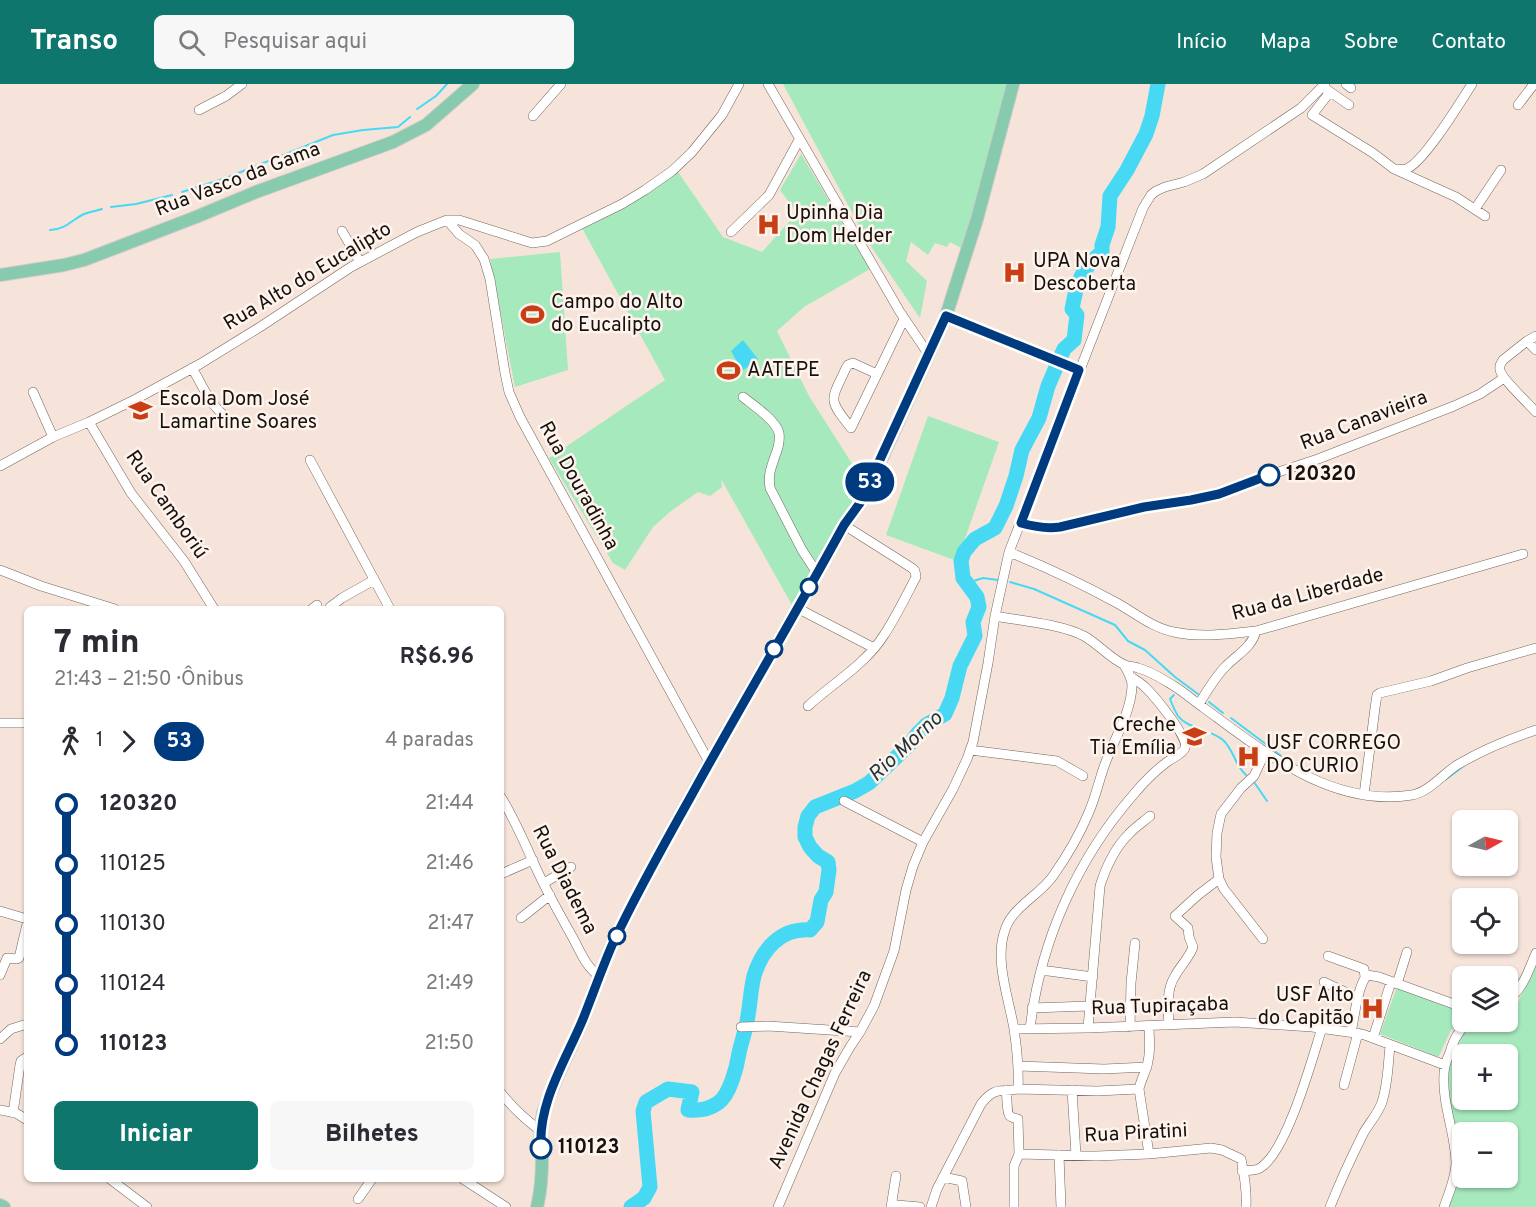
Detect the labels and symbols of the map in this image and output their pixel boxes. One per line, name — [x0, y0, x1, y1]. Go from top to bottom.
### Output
street label: Rua Vasco da Gama — [152, 137, 324, 223]
place label: Upinha Dia Dom Helder — [786, 201, 892, 250]
hospital icon: Upinha Dia Dom Helder — [755, 212, 781, 238]
street label: Rua Alto do Eucalipto — [219, 217, 397, 337]
place label: UPA Nova Descoberta — [1033, 249, 1136, 298]
hospital icon: UPA Nova Descoberta — [1002, 260, 1028, 286]
place label: Campo do Alto do Eucalipto — [551, 290, 683, 339]
sports icon: Campo do Alto do Eucalipto — [520, 301, 546, 327]
sports icon: AATEPE — [716, 358, 742, 384]
place label: AATEPE — [747, 358, 820, 384]
street label: Rua Canavieira — [1297, 385, 1431, 457]
place label: Escola Dom José Lamartine Soares — [159, 387, 317, 436]
school or university icon: Escola Dom José Lamartine Soares — [128, 398, 154, 424]
street label: Rua Douradinha — [532, 417, 624, 555]
street label: Rua Camboriú — [119, 446, 213, 564]
line badge: 53 — [843, 462, 897, 502]
place label: 120320 — [1286, 462, 1356, 488]
marker: 120320 — [1258, 464, 1280, 486]
street label: Rua da Liberdade — [1229, 562, 1387, 628]
unlabelled marker — [800, 578, 818, 596]
unlabelled marker — [765, 640, 783, 658]
water label: Rio Morno — [863, 705, 950, 788]
place label: Creche Tia Emília — [1089, 713, 1176, 762]
school or university icon: Creche Tia Emília — [1181, 724, 1207, 750]
place label: USF CORREGO DO CURIO — [1266, 731, 1401, 780]
hospital icon: USF CORREGO DO CURIO — [1235, 743, 1261, 769]
north arrow — [1452, 810, 1518, 876]
street label: Rua Diadema — [525, 821, 603, 939]
unlabelled marker — [608, 927, 626, 945]
street label: Avenida Chagas Ferreira — [763, 966, 879, 1174]
place label: USF Alto do Capitão — [1258, 983, 1354, 1032]
street label: Rua Tupiraçaba — [1091, 992, 1229, 1022]
hospital icon: USF Alto do Capitão — [1359, 995, 1385, 1021]
street label: Rua Piratini — [1084, 1118, 1188, 1150]
place label: 110123 — [558, 1135, 619, 1161]
marker: 110123 — [530, 1137, 552, 1159]

